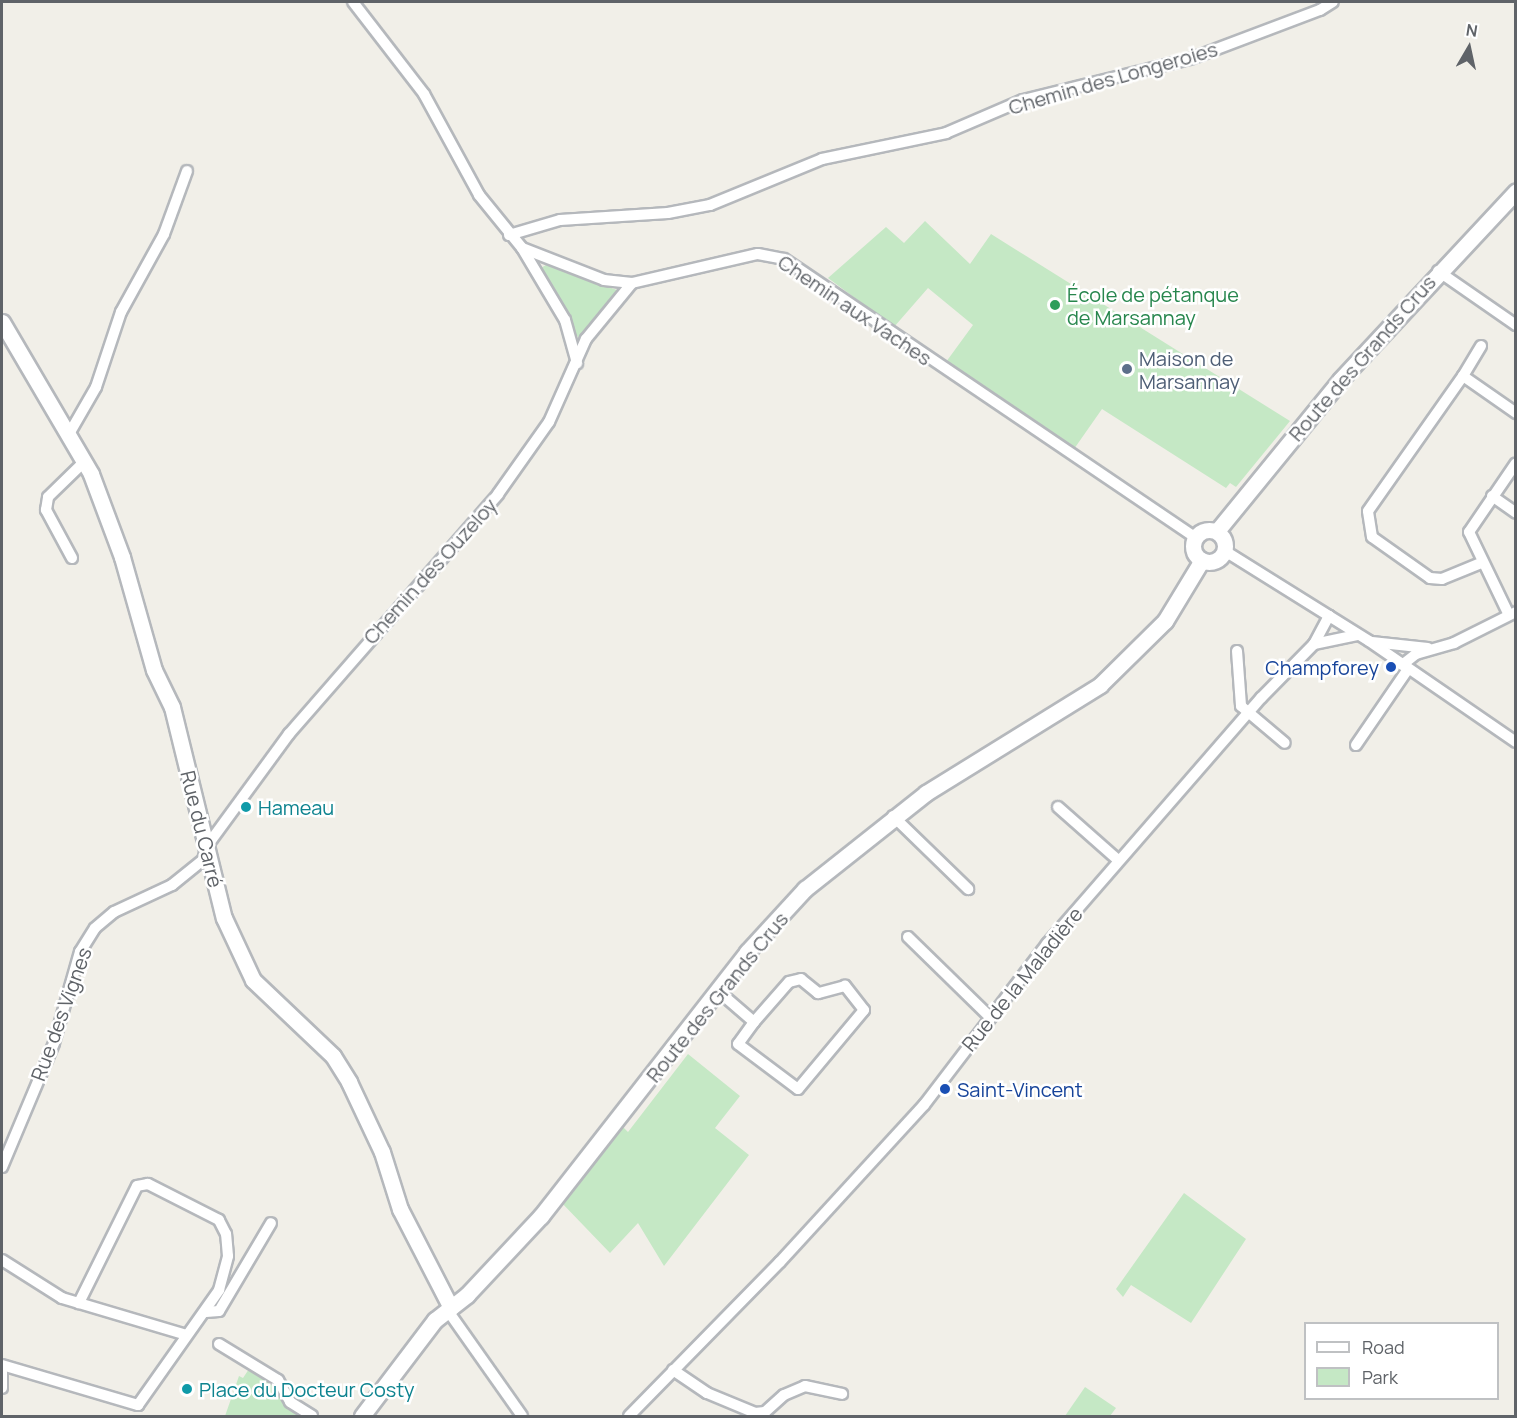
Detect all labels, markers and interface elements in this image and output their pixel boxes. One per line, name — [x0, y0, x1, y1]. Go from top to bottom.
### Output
north arrow — [1439, 18, 1499, 78]
text: N — [1464, 18, 1479, 42]
street label: Chemin des Longeroies — [1006, 37, 1220, 119]
street label: Chemin aux Vaches — [774, 250, 936, 370]
street label: Route des Grands Crus — [1283, 270, 1441, 446]
place label: École de pétanque de Marsannay — [1067, 282, 1239, 329]
marker: École de pétanque de Marsannay — [1048, 298, 1062, 312]
place label: Maison de Marsannay — [1139, 346, 1240, 393]
marker: Maison de Marsannay — [1120, 362, 1134, 376]
street label: Chemin des Ouzeloy — [358, 493, 502, 649]
place label: Champforey — [1265, 655, 1379, 679]
marker: Champforey — [1384, 660, 1398, 674]
street label: Rue du Carré — [176, 768, 228, 890]
place label: Hameau — [258, 795, 334, 819]
marker: Hameau — [239, 800, 253, 814]
street label: Rue de la Maladière — [957, 902, 1087, 1056]
street label: Route des Grands Crus — [641, 907, 793, 1087]
street label: Rue des Vignes — [26, 944, 96, 1084]
place label: Saint-Vincent — [957, 1077, 1083, 1101]
marker: Saint-Vincent — [938, 1082, 952, 1096]
legend — [1304, 1322, 1499, 1400]
text: Road — [1362, 1335, 1405, 1359]
text: Park — [1362, 1365, 1398, 1389]
place label: Place du Docteur Costy — [199, 1377, 415, 1401]
marker: Place du Docteur Costy — [180, 1382, 194, 1396]

